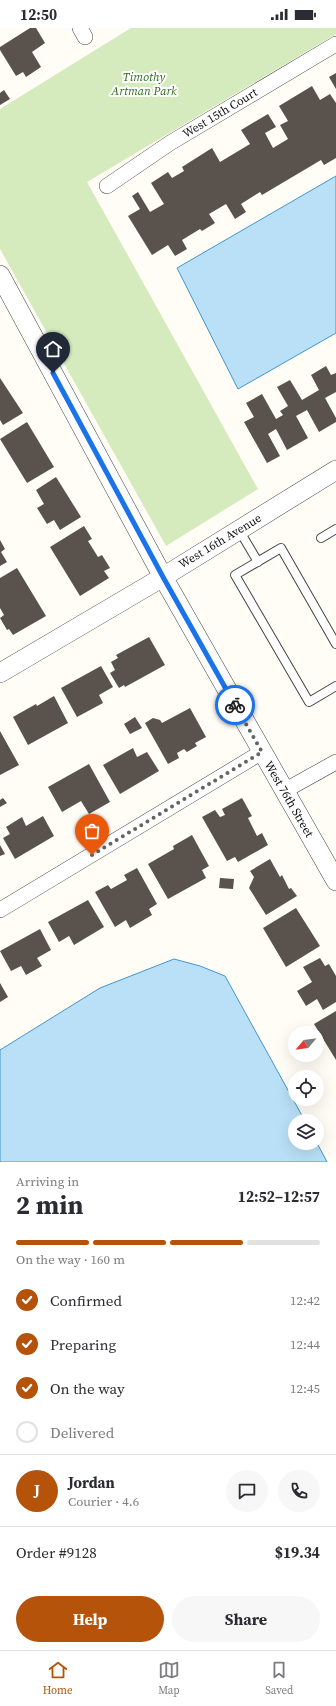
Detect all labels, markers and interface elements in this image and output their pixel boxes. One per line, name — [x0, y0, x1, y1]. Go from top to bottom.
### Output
text: 12:50 — [20, 4, 57, 25]
park label: Timothy Artman Park — [110, 69, 177, 99]
street label: West 15th Court — [180, 84, 261, 142]
pin — [36, 332, 70, 373]
icon: home — [42, 338, 64, 360]
street label: West 16th Avenue — [176, 510, 264, 572]
courier — [215, 685, 255, 725]
icon: bike — [224, 694, 246, 716]
street label: West 76th Street — [261, 758, 317, 840]
pin — [75, 814, 109, 855]
icon: bag — [81, 820, 103, 842]
north arrow — [288, 1026, 324, 1062]
map controls — [288, 1026, 324, 1150]
button: locate — [288, 1070, 324, 1106]
button: layers — [288, 1114, 324, 1150]
text: Arriving in — [16, 1173, 79, 1190]
text: 12:52–12:57 — [238, 1186, 320, 1207]
text: 2 min — [16, 1187, 83, 1223]
text: On the way · 160 m — [16, 1251, 125, 1268]
icon: check — [16, 1289, 38, 1311]
text: Confirmed — [50, 1290, 122, 1311]
text: 12:42 — [290, 1292, 320, 1309]
icon: check — [16, 1333, 38, 1355]
text: Preparing — [50, 1334, 116, 1355]
text: 12:44 — [290, 1336, 320, 1353]
icon: check — [16, 1377, 38, 1399]
text: On the way — [50, 1378, 125, 1399]
text: 12:45 — [290, 1380, 320, 1397]
text: Delivered — [50, 1422, 114, 1443]
button: chat — [226, 1470, 268, 1512]
button: phone — [278, 1470, 320, 1512]
text: Jordan — [68, 1472, 115, 1493]
text: J — [34, 1480, 40, 1501]
text: Courier · 4.6 — [68, 1493, 139, 1510]
text: Order #9128 — [16, 1542, 97, 1563]
text: $19.34 — [275, 1542, 320, 1563]
button: Help — [16, 1596, 164, 1642]
button: Share — [172, 1596, 320, 1642]
tab: Home — [43, 1659, 73, 1698]
tab: Map — [158, 1659, 180, 1698]
tab: Saved — [265, 1659, 293, 1698]

